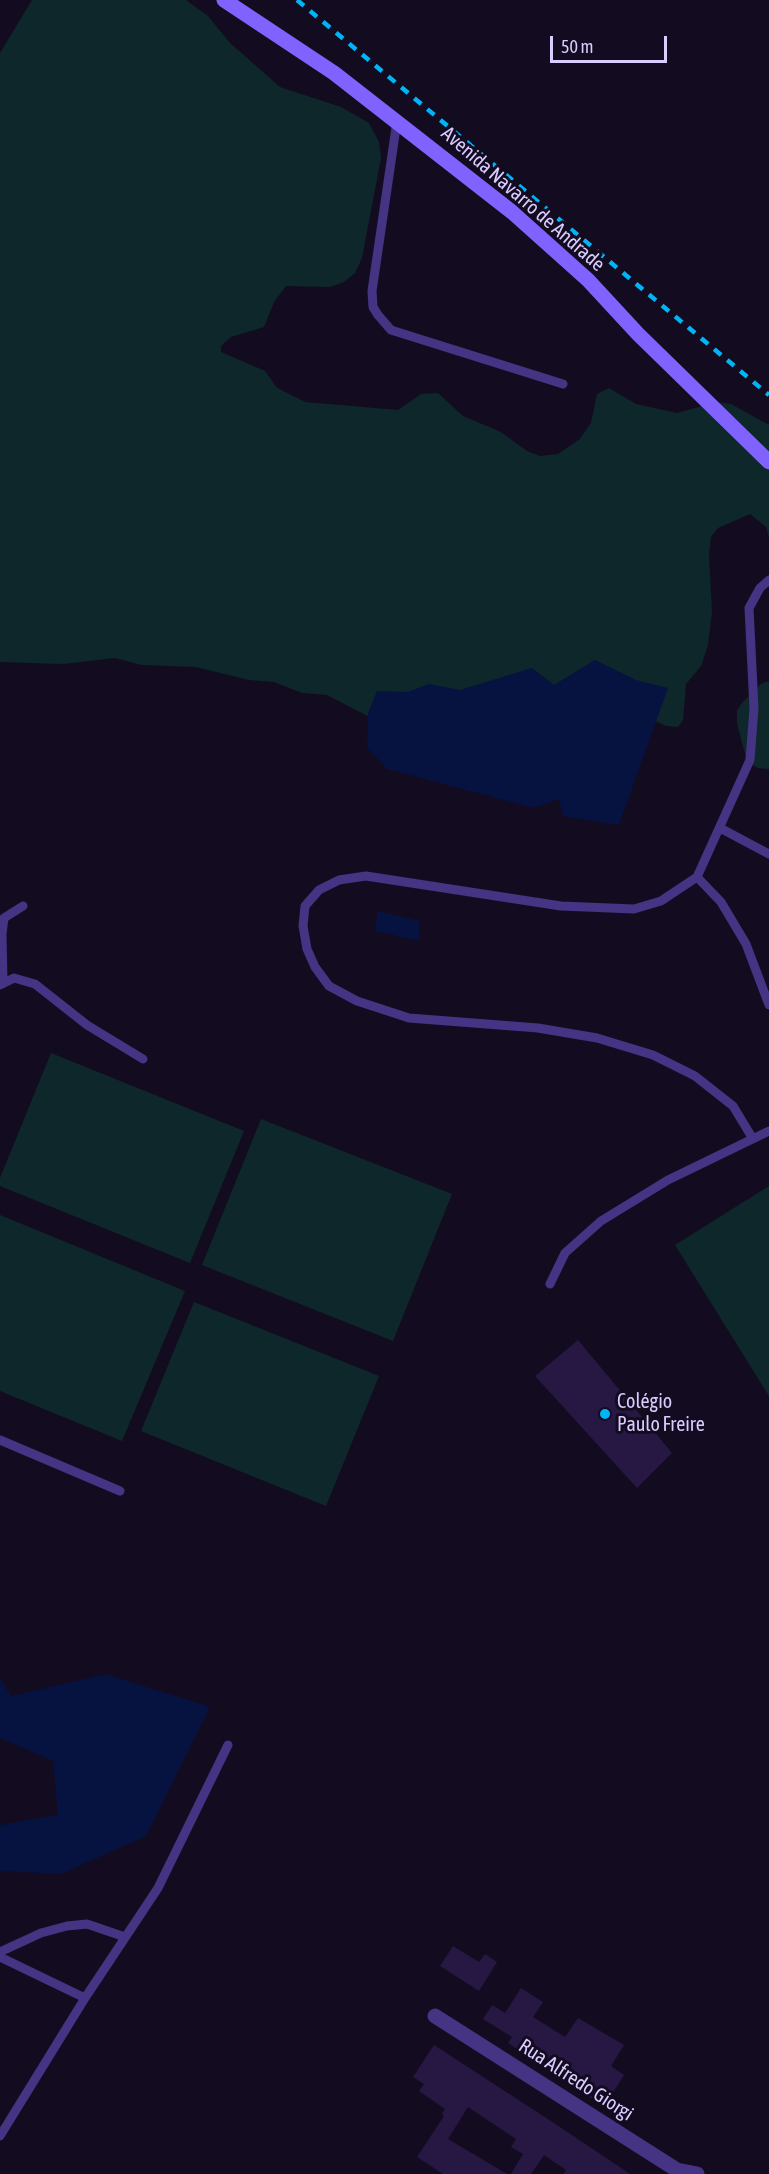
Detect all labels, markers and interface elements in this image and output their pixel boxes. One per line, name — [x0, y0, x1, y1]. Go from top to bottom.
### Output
scale bar — [553, 24, 670, 62]
text: 50 m — [561, 36, 593, 57]
street label: Avenida Navarro de Andrade — [436, 121, 610, 277]
place label: Colégio Paulo Freire — [617, 1390, 705, 1437]
marker: Colégio Paulo Freire — [598, 1407, 612, 1421]
street label: Rua Alfredo Giorgi — [514, 2034, 638, 2126]

